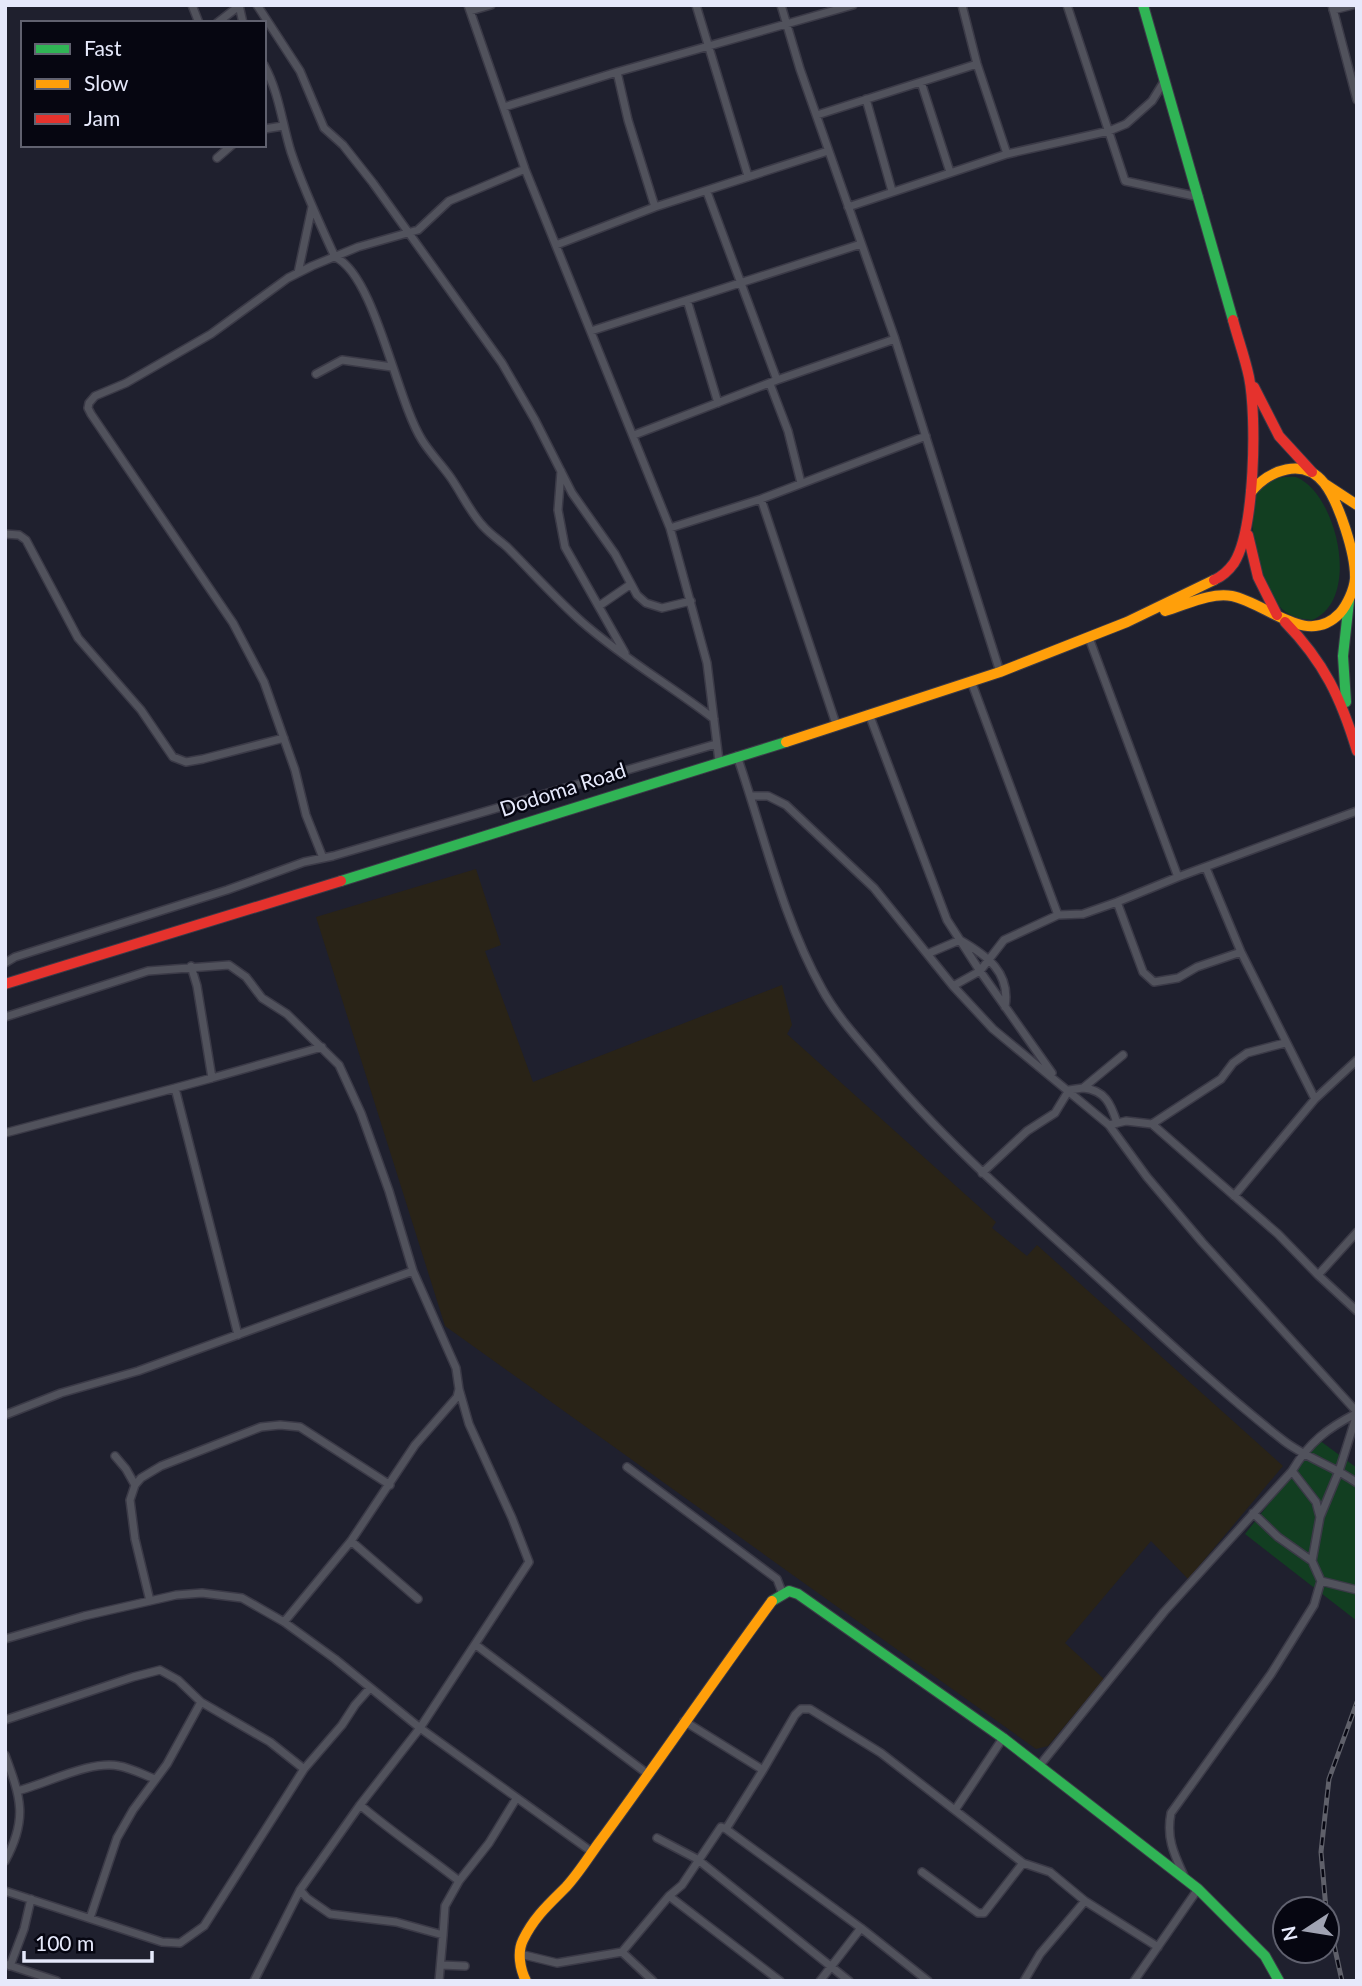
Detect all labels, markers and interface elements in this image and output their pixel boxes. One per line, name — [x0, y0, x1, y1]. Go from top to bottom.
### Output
legend — [21, 21, 266, 147]
text: Fast — [84, 35, 122, 60]
text: Slow — [84, 70, 129, 95]
text: Jam — [84, 105, 120, 130]
street label: Dodoma Road — [496, 756, 629, 821]
north arrow — [1271, 1895, 1341, 1965]
scale bar — [24, 1920, 152, 1964]
text: N — [1276, 1924, 1302, 1943]
text: 100 m — [35, 1930, 94, 1955]

